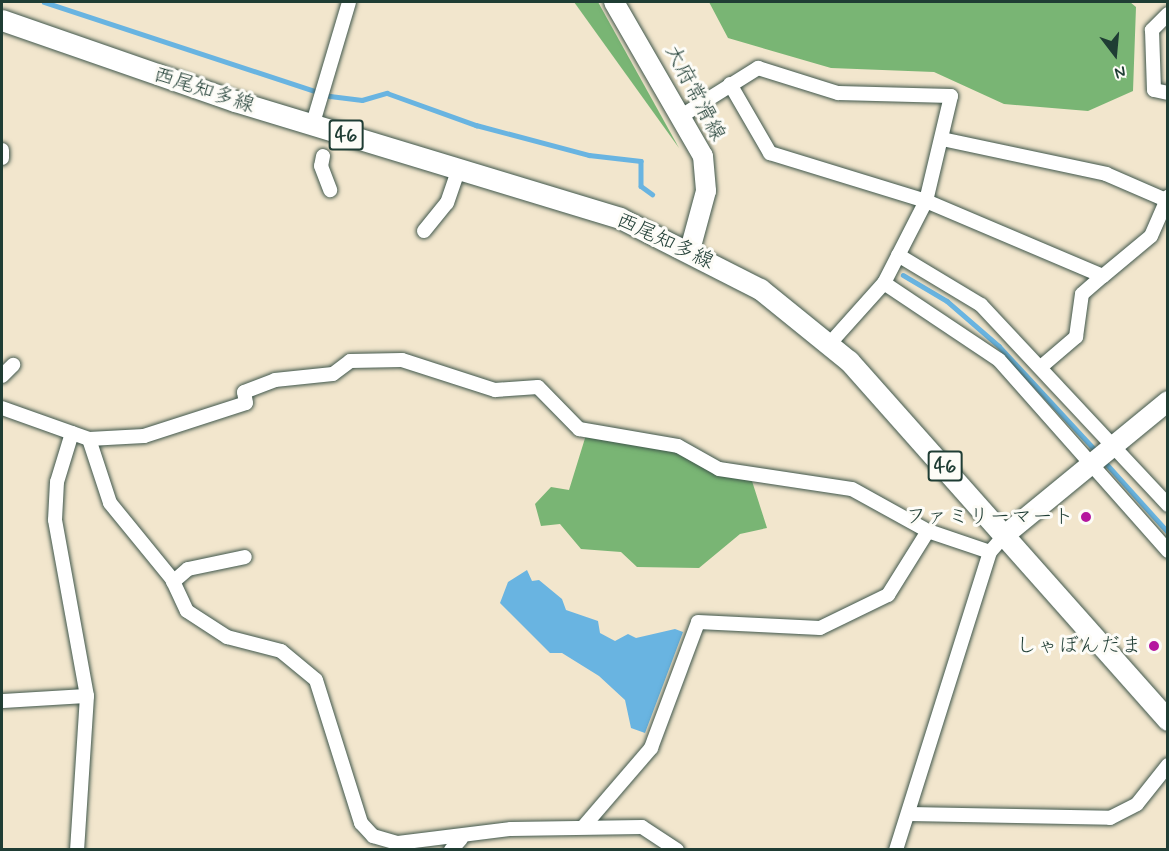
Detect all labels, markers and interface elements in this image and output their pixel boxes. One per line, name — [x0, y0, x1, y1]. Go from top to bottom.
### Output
north arrow — [1085, 24, 1145, 84]
street label: 大府常滑線 — [659, 41, 731, 145]
text: N — [1112, 60, 1128, 83]
street label: 西尾知多線 — [150, 62, 258, 118]
road number: 46 — [328, 118, 364, 152]
street label: 西尾知多線 — [612, 207, 718, 275]
road number: 46 — [927, 449, 963, 483]
place label: ファミリーマート — [906, 504, 1074, 530]
marker: ファミリーマート — [1079, 510, 1093, 524]
place label: しゃぼんだま — [1016, 633, 1142, 659]
marker: しゃぼんだま — [1147, 639, 1161, 653]

